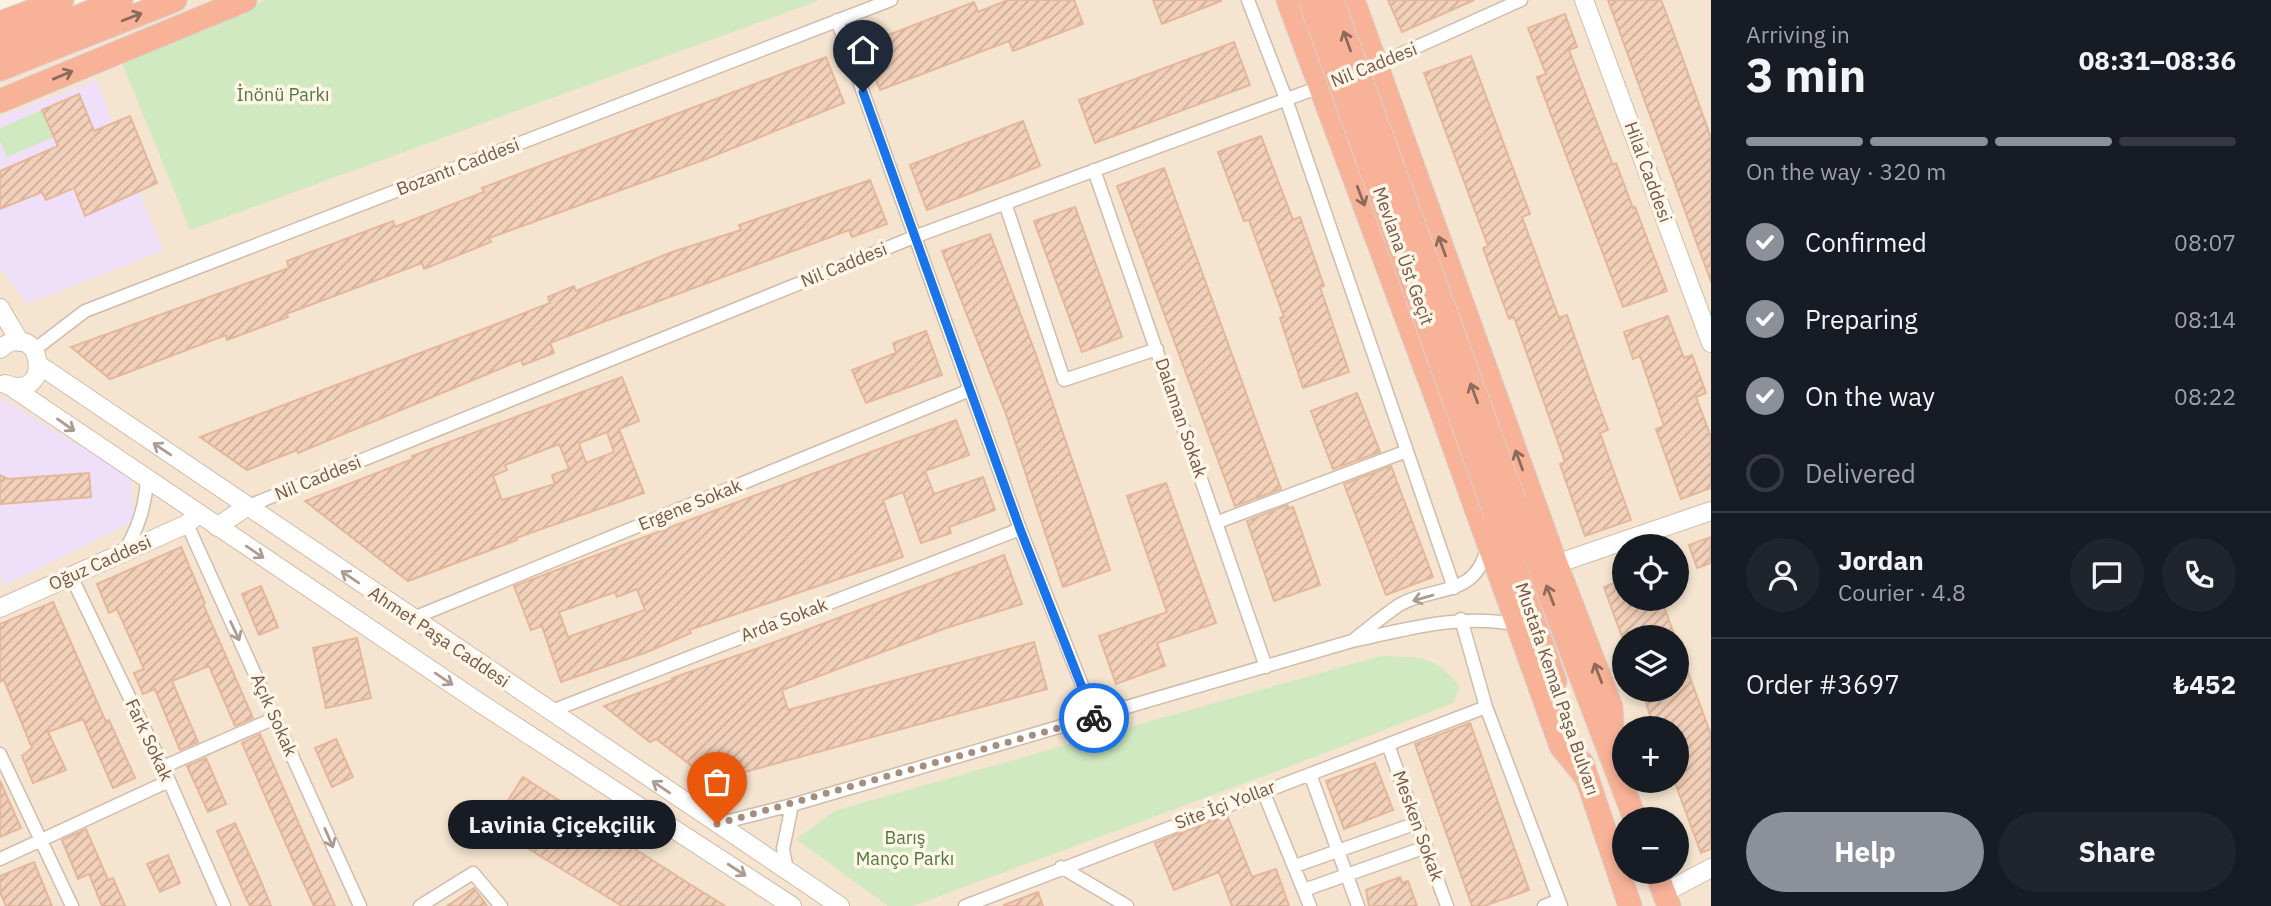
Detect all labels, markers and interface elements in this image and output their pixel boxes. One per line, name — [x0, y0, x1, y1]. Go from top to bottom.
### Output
one-way arrow — [120, 9, 142, 22]
text: Arriving in — [1746, 19, 1850, 49]
pin — [833, 20, 893, 92]
icon: home — [844, 31, 882, 69]
one-way arrow — [1340, 31, 1352, 53]
street label: Nil Caddesi — [1327, 37, 1420, 92]
text: 08:31–08:36 — [2079, 43, 2236, 77]
text: 3 min — [1746, 45, 1866, 105]
one-way arrow — [52, 68, 73, 81]
park label: İnönü Parkı — [236, 83, 330, 106]
street label: Hilal Caddesi — [1620, 118, 1677, 225]
street label: Bozantı Caddesi — [393, 133, 523, 201]
text: On the way · 320 m — [1746, 156, 1946, 186]
street label: Mevlana Üst Geçit — [1368, 184, 1439, 328]
one-way arrow — [1356, 185, 1368, 207]
icon: check — [1746, 223, 1784, 261]
text: Confirmed — [1805, 225, 1927, 259]
text: 08:07 — [2174, 227, 2236, 257]
one-way arrow — [1435, 235, 1447, 257]
street label: Nil Caddesi — [797, 237, 890, 292]
icon: check — [1746, 300, 1784, 338]
text: Preparing — [1805, 302, 1918, 336]
text: 08:14 — [2174, 304, 2236, 334]
street label: Dalaman Sokak — [1150, 355, 1213, 481]
icon: check — [1746, 377, 1784, 415]
text: On the way — [1805, 379, 1935, 413]
text: 08:22 — [2174, 381, 2236, 411]
one-way arrow — [1467, 383, 1479, 405]
one-way arrow — [56, 418, 75, 432]
one-way arrow — [153, 442, 172, 456]
one-way arrow — [1511, 449, 1524, 471]
street label: Nil Caddesi — [271, 450, 364, 505]
text: Delivered — [1805, 456, 1916, 490]
street label: Ergene Sokak — [635, 473, 745, 536]
street label: Oğuz Caddesi — [45, 530, 155, 595]
map controls — [1612, 534, 1689, 884]
button: locate — [1612, 534, 1689, 611]
button: person — [1746, 538, 1820, 612]
button: chat — [2070, 538, 2144, 612]
button: phone — [2162, 538, 2236, 612]
text: Jordan — [1838, 543, 1924, 577]
one-way arrow — [245, 545, 264, 559]
one-way arrow — [341, 570, 360, 584]
text: Courier · 4.8 — [1838, 577, 1966, 607]
street label: Mustafa Kemal Paşa Bulvarı — [1510, 579, 1605, 798]
street label: Ahmet Paşa Caddesi — [364, 581, 514, 692]
one-way arrow — [1543, 585, 1555, 606]
street label: Arda Sokak — [737, 592, 831, 647]
one-way arrow — [1412, 592, 1434, 605]
one-way arrow — [229, 620, 243, 641]
button: layers — [1612, 625, 1689, 702]
one-way arrow — [1590, 663, 1603, 684]
text: Order #3697 — [1746, 667, 1900, 701]
text: ₺452 — [2173, 667, 2236, 701]
street label: Açık Sokak — [246, 670, 303, 760]
one-way arrow — [434, 671, 453, 686]
courier — [1059, 683, 1129, 753]
street label: Fark Sokak — [120, 695, 179, 785]
icon: bike — [1075, 699, 1113, 737]
button: + — [1612, 716, 1689, 793]
pin — [687, 752, 747, 824]
icon: bag — [698, 763, 736, 801]
street label: Mesken Sokak — [1388, 767, 1449, 885]
street label: Site İçi Yollar — [1171, 775, 1279, 834]
one-way arrow — [652, 779, 671, 794]
callout: Lavinia Çiçekçilik — [448, 800, 675, 848]
button: − — [1612, 807, 1689, 884]
text: Lavinia Çiçekçilik — [468, 809, 656, 839]
button: Help — [1746, 812, 1984, 892]
button: Share — [1998, 812, 2236, 892]
park label: Barış Manço Parkı — [856, 826, 954, 870]
one-way arrow — [323, 827, 336, 848]
one-way arrow — [726, 864, 746, 878]

